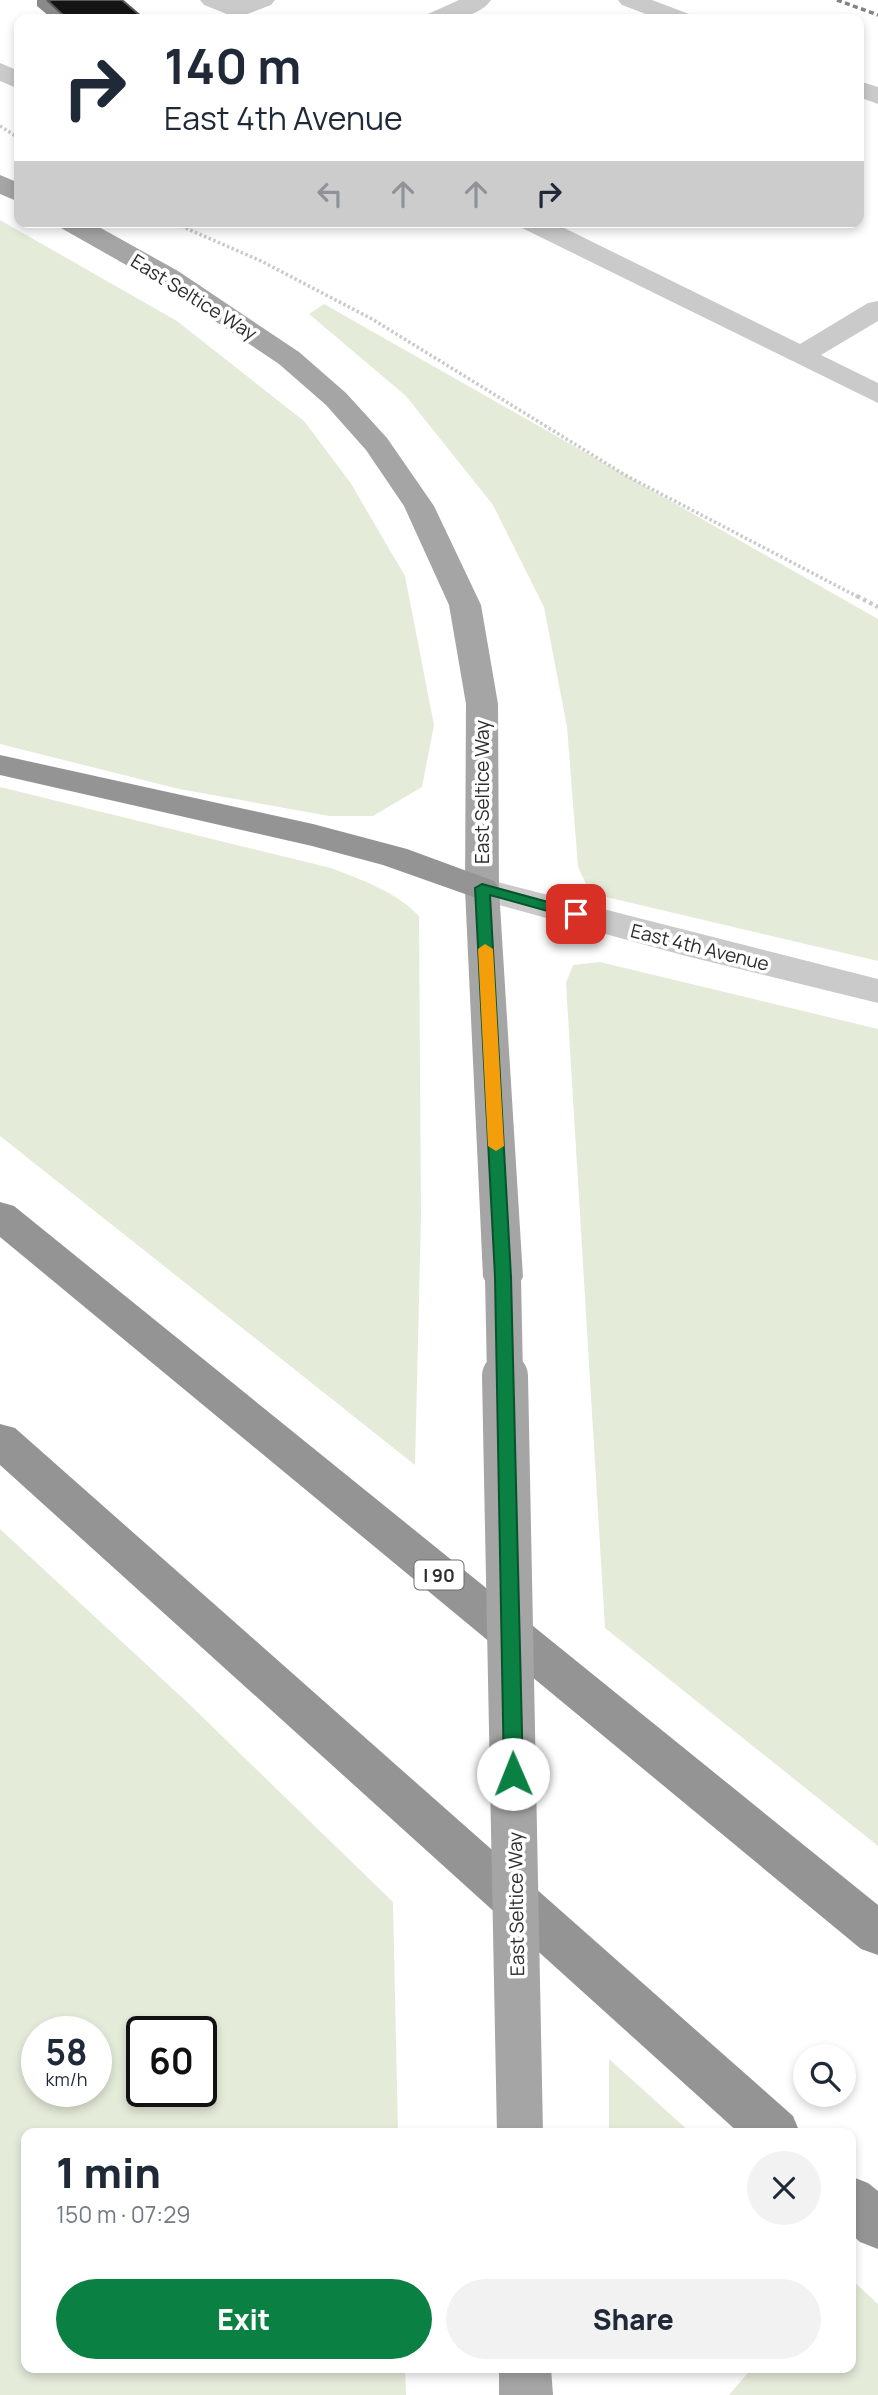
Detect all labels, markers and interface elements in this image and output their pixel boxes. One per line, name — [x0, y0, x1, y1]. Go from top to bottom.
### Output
text: 140 m — [164, 32, 301, 99]
icon: right — [49, 42, 140, 133]
text: East 4th Avenue — [164, 96, 403, 140]
icon: left — [311, 175, 349, 213]
icon: ahead — [384, 175, 422, 213]
icon: ahead — [457, 175, 495, 213]
icon: right — [530, 175, 568, 213]
street label: East Seltice Way — [126, 248, 262, 346]
street label: East Seltice Way — [469, 720, 495, 864]
pin — [546, 884, 606, 944]
icon: arrive — [557, 895, 595, 933]
street label: East 4th Avenue — [628, 917, 772, 977]
road number: I 90 — [414, 1560, 464, 1590]
position arrow — [476, 1737, 550, 1811]
street label: East Seltice Way — [502, 1832, 530, 1976]
speed limit sign: 60 — [126, 2016, 217, 2107]
text: 58 — [46, 2028, 87, 2076]
map controls — [793, 2044, 856, 2107]
button: search — [793, 2044, 856, 2107]
text: km/h — [46, 2067, 87, 2091]
text: 1 min — [56, 2143, 161, 2201]
button: close — [747, 2151, 821, 2225]
text: 150 m · 07:29 — [56, 2198, 191, 2230]
button: Exit — [56, 2279, 432, 2359]
button: Share — [446, 2279, 821, 2359]

